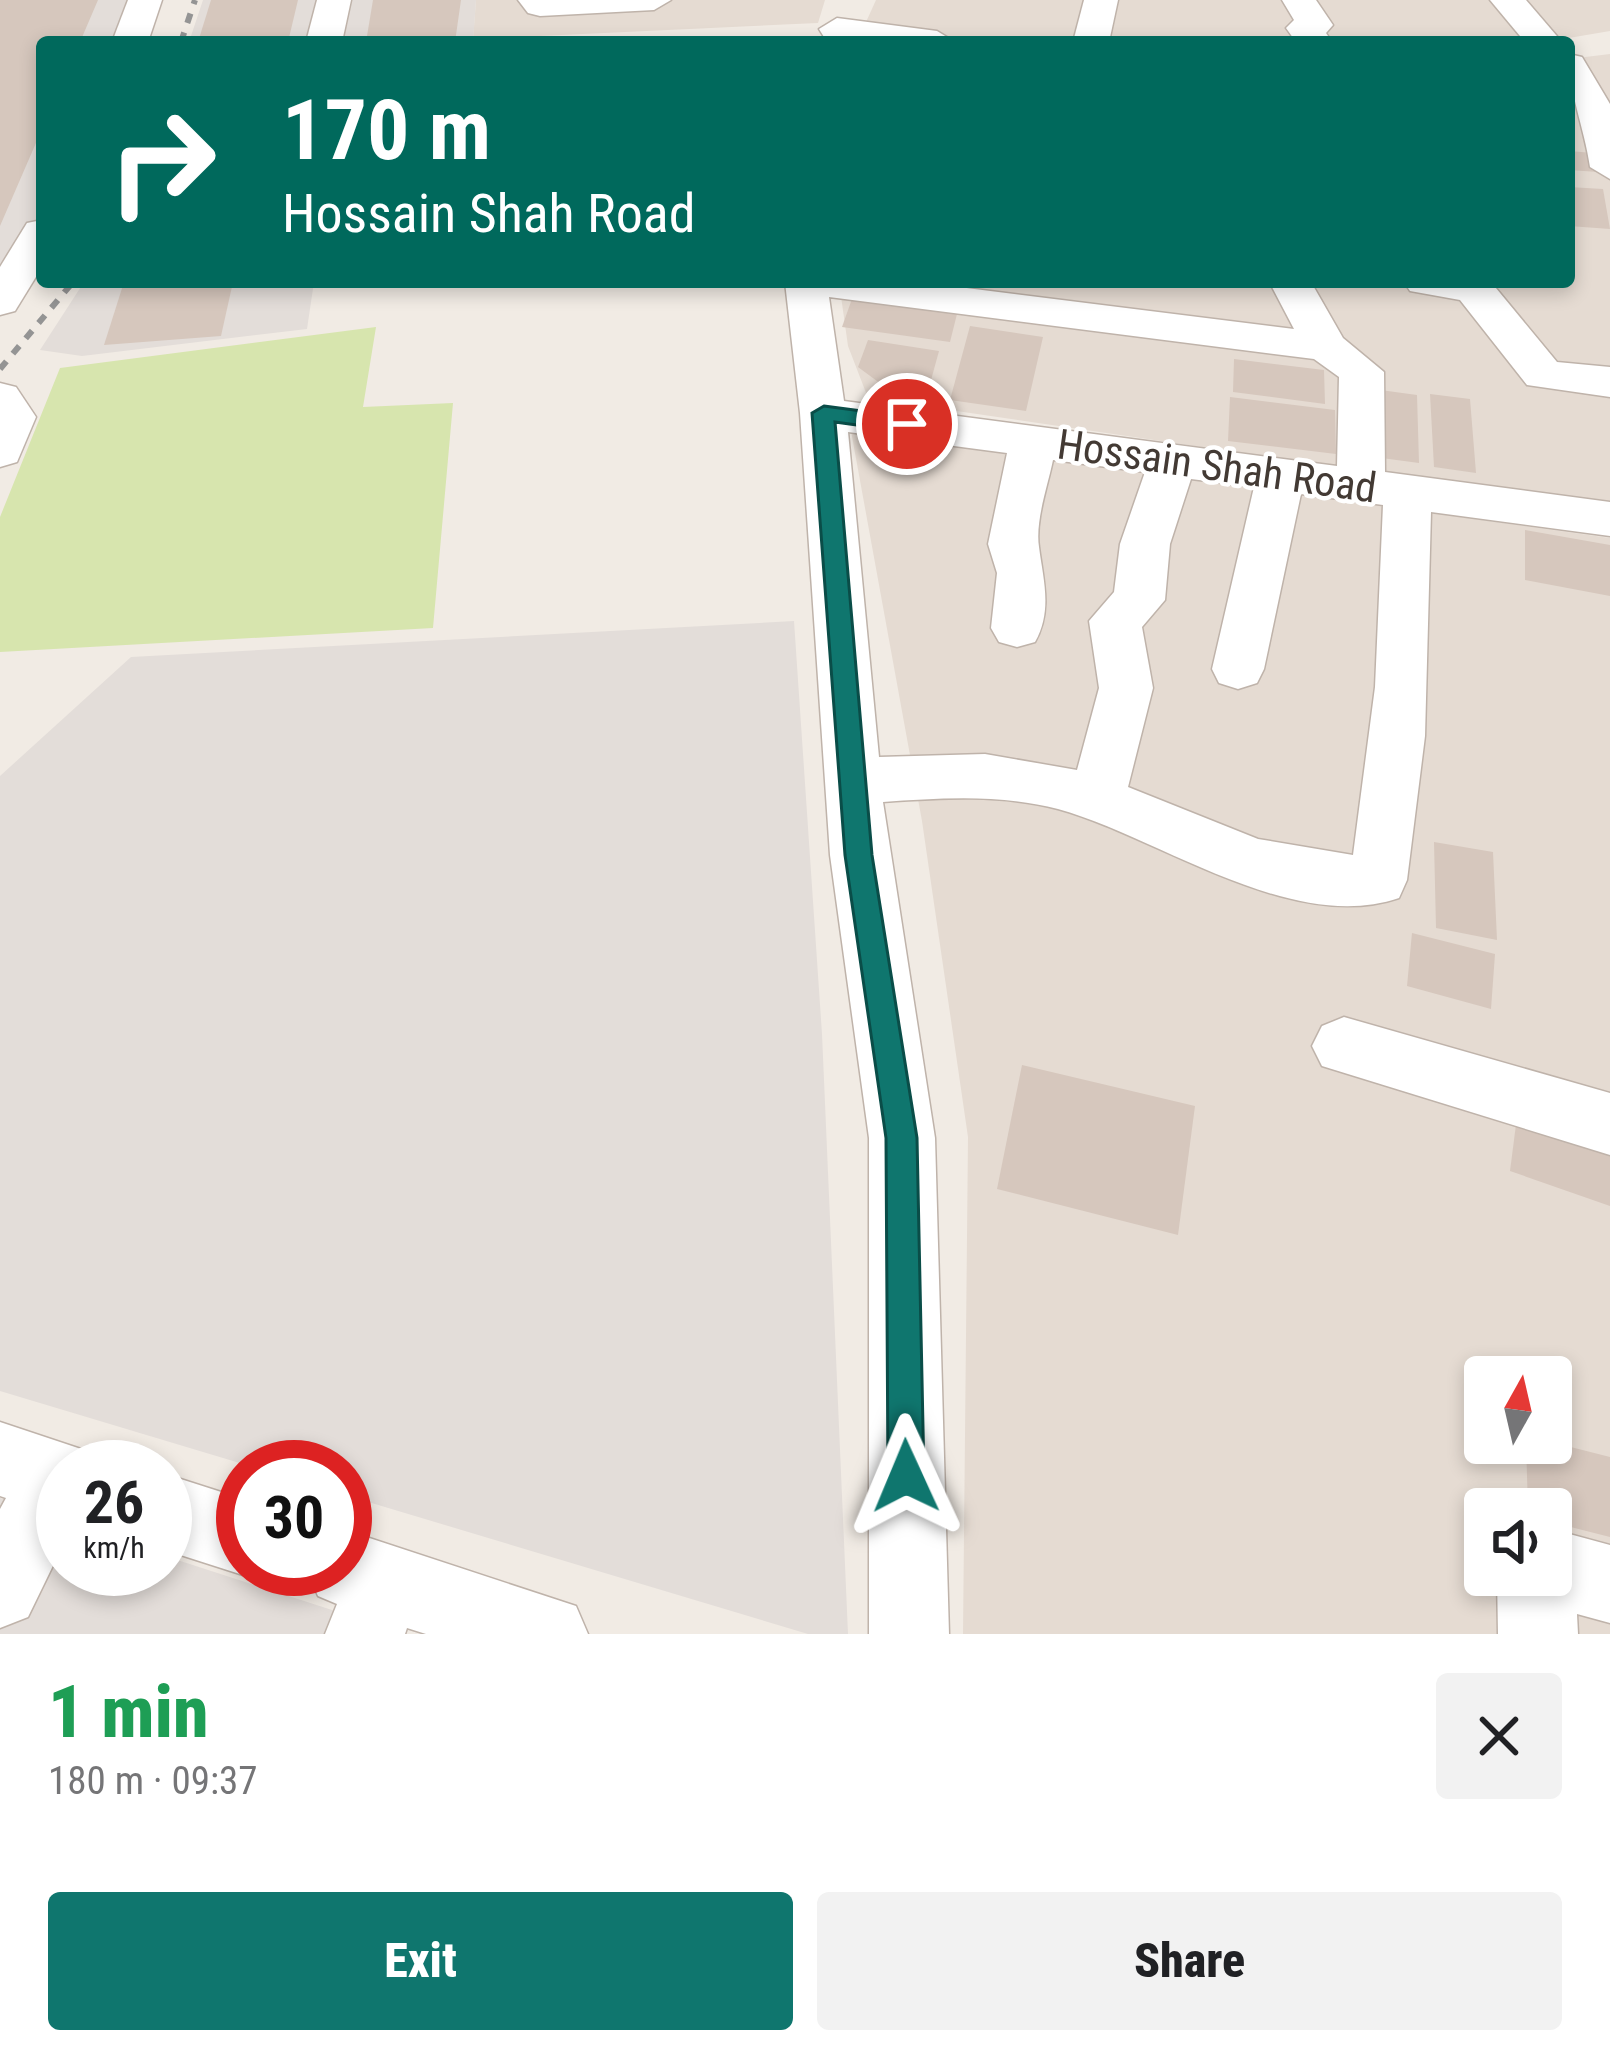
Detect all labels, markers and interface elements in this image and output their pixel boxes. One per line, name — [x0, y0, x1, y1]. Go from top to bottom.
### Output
text: 170 m — [282, 81, 491, 180]
icon: right — [84, 84, 240, 240]
text: Hossain Shah Road — [282, 182, 696, 245]
pin — [856, 373, 958, 475]
icon: arrive — [874, 391, 940, 457]
street label: Hossain Shah Road — [1054, 419, 1380, 513]
north arrow — [1464, 1356, 1572, 1464]
map controls — [1464, 1356, 1572, 1596]
position arrow — [843, 1413, 969, 1539]
speed limit sign: 30 — [216, 1440, 372, 1596]
text: 26 — [84, 1467, 144, 1538]
button: sound — [1464, 1488, 1572, 1596]
text: km/h — [83, 1530, 145, 1565]
text: 1 min — [48, 1670, 209, 1755]
button: close — [1436, 1673, 1562, 1799]
text: 180 m · 09:37 — [48, 1758, 258, 1804]
button: Exit — [48, 1892, 793, 2030]
button: Share — [817, 1892, 1562, 2030]

